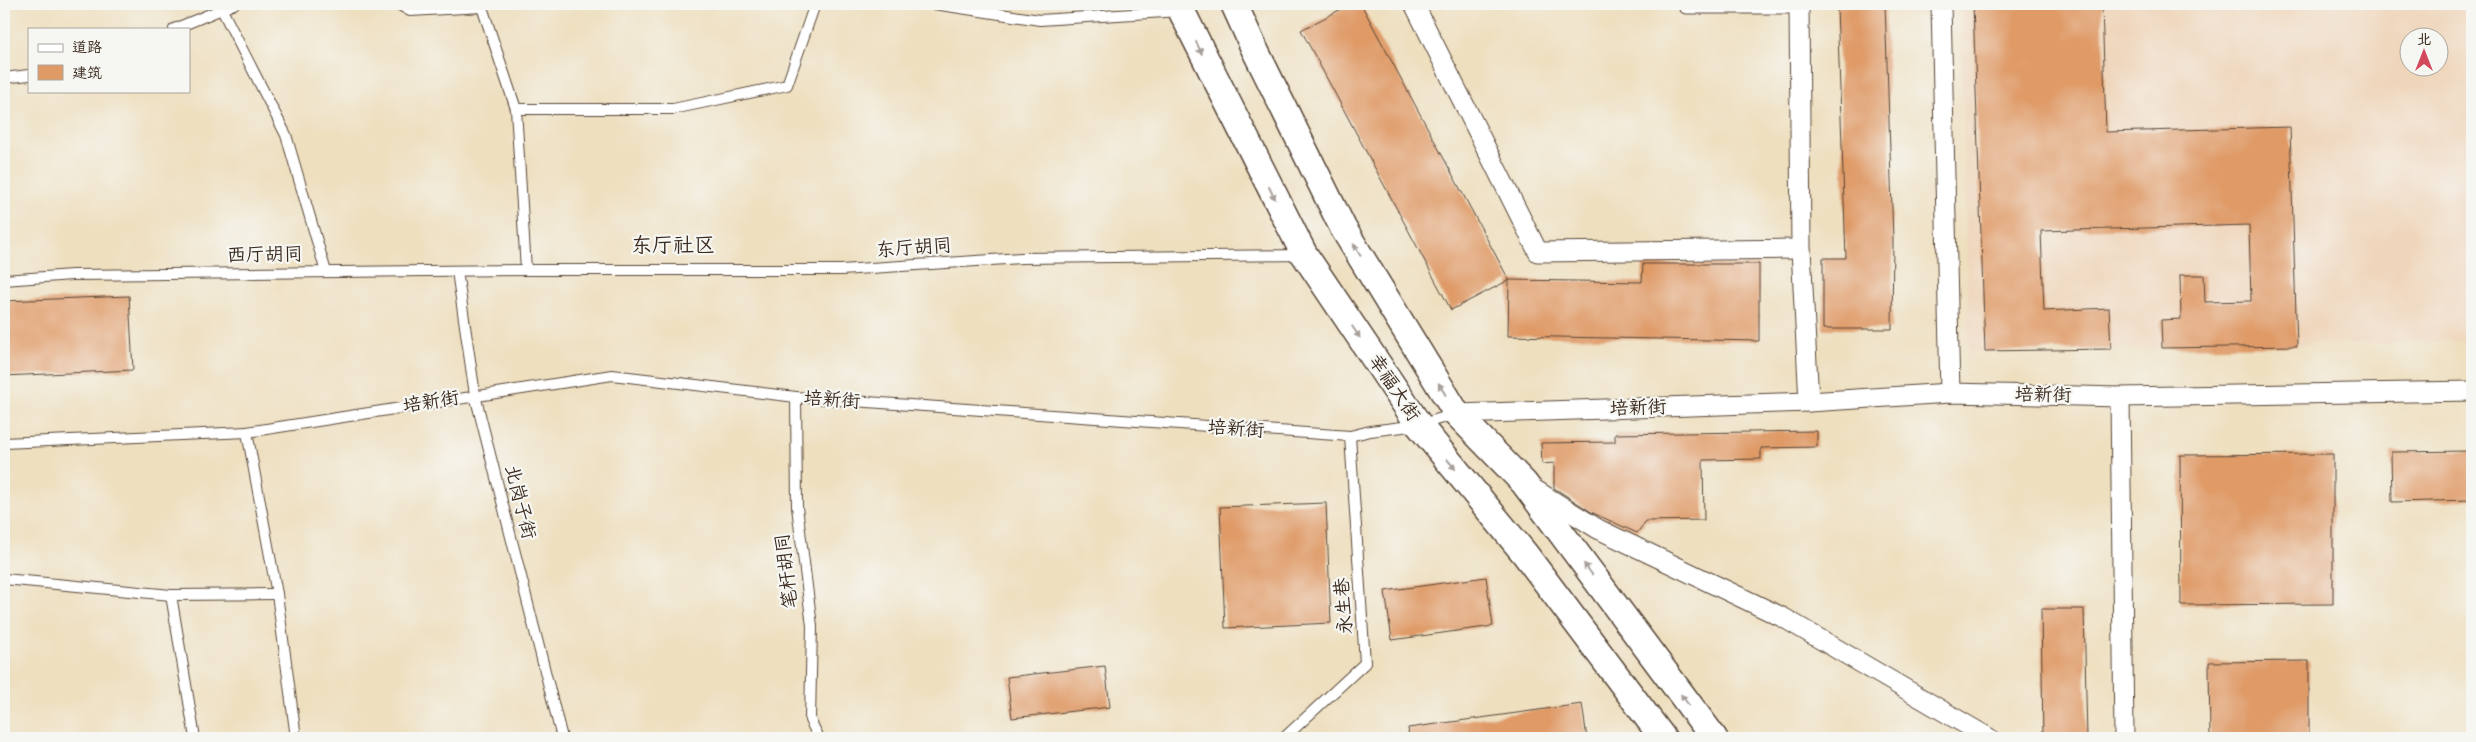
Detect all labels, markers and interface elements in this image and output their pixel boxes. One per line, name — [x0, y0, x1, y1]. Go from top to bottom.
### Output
legend — [28, 28, 190, 92]
north arrow — [2398, 28, 2448, 78]
text: 北 — [2417, 31, 2431, 49]
text: 道路 — [72, 38, 102, 58]
one-way arrow — [1195, 41, 1203, 55]
text: 建筑 — [72, 64, 102, 84]
one-way arrow — [1268, 185, 1276, 200]
district label: 东厅社区 — [631, 232, 715, 260]
street label: 东厅胡同 — [875, 233, 953, 263]
street label: 西厅胡同 — [227, 242, 303, 268]
one-way arrow — [1353, 244, 1362, 257]
one-way arrow — [1351, 325, 1361, 338]
street label: 幸福大街 — [1362, 350, 1426, 426]
one-way arrow — [1437, 382, 1446, 395]
street label: 培新街 — [2014, 382, 2072, 408]
street label: 培新街 — [401, 385, 461, 419]
street label: 培新街 — [803, 386, 861, 414]
street label: 培新街 — [1609, 395, 1667, 421]
street label: 培新街 — [1207, 415, 1265, 443]
one-way arrow — [1445, 457, 1456, 470]
street label: 北岗子街 — [499, 462, 541, 542]
street label: 笔杆胡同 — [770, 532, 804, 610]
one-way arrow — [1583, 562, 1593, 576]
street label: 永生巷 — [1330, 577, 1358, 635]
one-way arrow — [1679, 694, 1690, 707]

